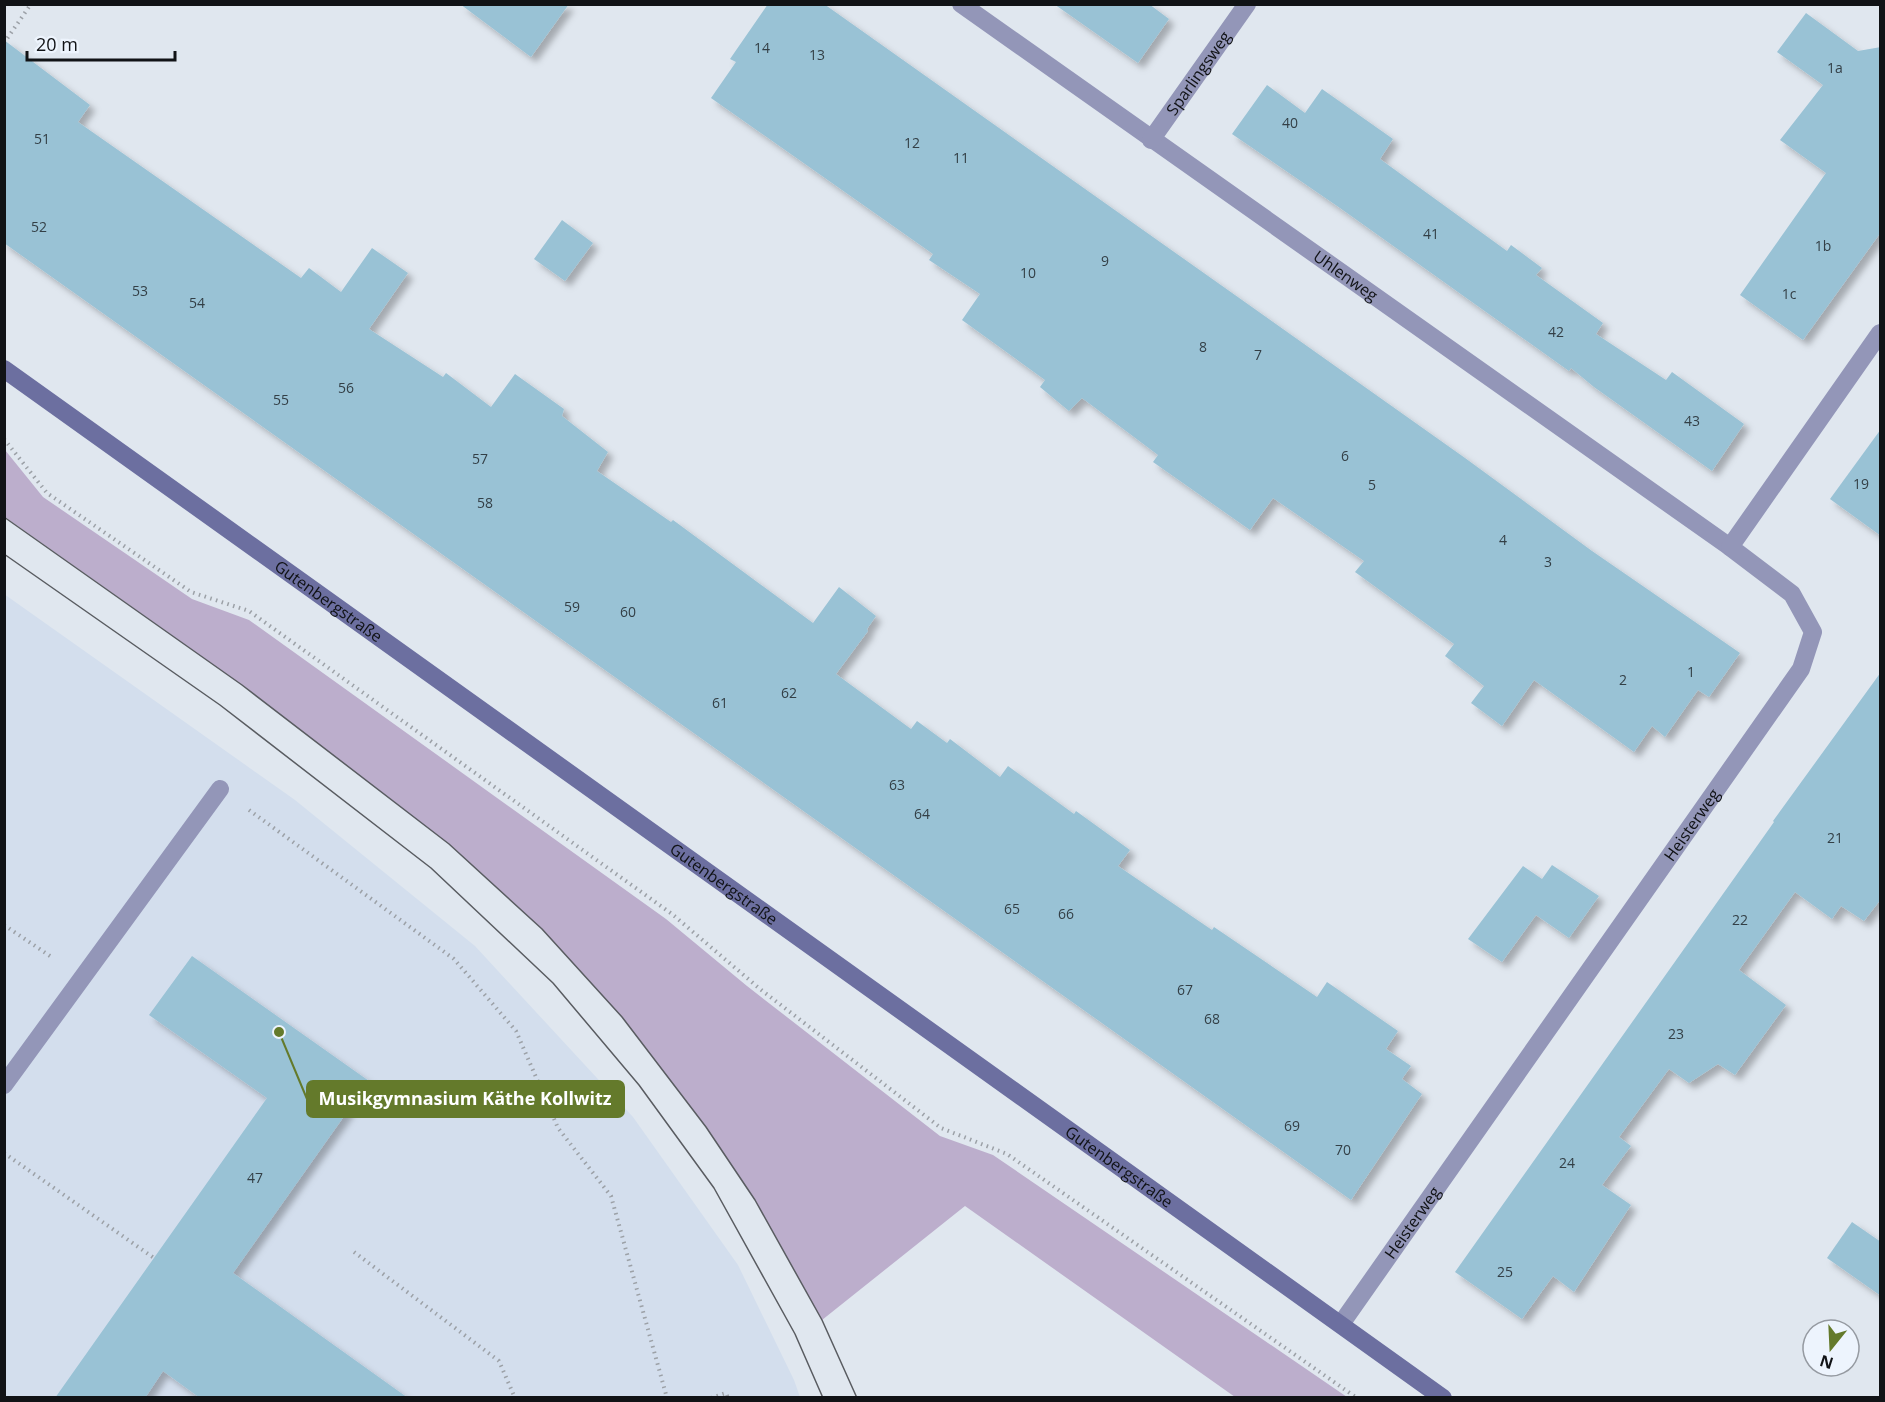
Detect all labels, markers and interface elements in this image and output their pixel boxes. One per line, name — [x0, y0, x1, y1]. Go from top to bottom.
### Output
scale bar — [27, 24, 176, 62]
street label: Sparlingsweg — [1161, 26, 1236, 120]
text: 20 m — [36, 32, 78, 56]
house number: 14 — [754, 38, 770, 57]
house number: 13 — [809, 45, 825, 64]
house number: 1a — [1827, 58, 1843, 77]
house number: 40 — [1282, 113, 1298, 132]
house number: 51 — [34, 129, 50, 148]
house number: 12 — [904, 133, 920, 152]
house number: 11 — [953, 148, 969, 167]
house number: 52 — [31, 217, 47, 236]
house number: 41 — [1423, 224, 1439, 243]
house number: 1b — [1815, 236, 1831, 255]
street label: Uhlenweg — [1309, 245, 1383, 306]
house number: 9 — [1101, 251, 1109, 270]
house number: 10 — [1020, 263, 1036, 282]
house number: 53 — [132, 281, 148, 300]
house number: 1c — [1782, 284, 1797, 303]
house number: 54 — [189, 293, 205, 312]
house number: 42 — [1548, 322, 1564, 341]
house number: 8 — [1199, 337, 1207, 356]
house number: 7 — [1254, 345, 1262, 364]
house number: 56 — [338, 378, 354, 397]
house number: 55 — [273, 390, 289, 409]
house number: 43 — [1684, 411, 1700, 430]
house number: 6 — [1341, 446, 1349, 465]
house number: 57 — [472, 449, 488, 468]
house number: 19 — [1853, 474, 1869, 493]
house number: 5 — [1368, 475, 1376, 494]
house number: 58 — [477, 493, 493, 512]
house number: 4 — [1499, 530, 1507, 549]
house number: 3 — [1544, 552, 1552, 571]
street label: Gutenbergstraße — [270, 555, 387, 647]
house number: 59 — [564, 597, 580, 616]
house number: 60 — [620, 602, 636, 621]
house number: 1 — [1687, 662, 1695, 681]
house number: 2 — [1619, 670, 1627, 689]
house number: 62 — [781, 683, 797, 702]
house number: 61 — [712, 693, 728, 712]
house number: 63 — [889, 775, 905, 794]
street label: Heisterweg — [1659, 784, 1725, 865]
house number: 64 — [914, 804, 930, 823]
house number: 21 — [1827, 828, 1843, 847]
street label: Gutenbergstraße — [666, 838, 782, 930]
house number: 65 — [1004, 899, 1020, 918]
house number: 66 — [1058, 904, 1074, 923]
house number: 22 — [1732, 910, 1748, 929]
house number: 67 — [1177, 980, 1193, 999]
house number: 68 — [1204, 1009, 1220, 1028]
house number: 23 — [1668, 1024, 1684, 1043]
callout: Musikgymnasium Käthe Kollwitz — [307, 1081, 624, 1117]
text: Musikgymnasium Käthe Kollwitz — [318, 1086, 612, 1110]
house number: 69 — [1284, 1116, 1300, 1135]
street label: Gutenbergstraße — [1061, 1120, 1178, 1213]
house number: 70 — [1335, 1140, 1351, 1159]
house number: 24 — [1559, 1153, 1575, 1172]
house number: 47 — [247, 1168, 263, 1187]
street label: Heisterweg — [1379, 1182, 1446, 1263]
house number: 25 — [1497, 1262, 1513, 1281]
north arrow — [1801, 1318, 1861, 1378]
text: N — [1817, 1350, 1836, 1375]

